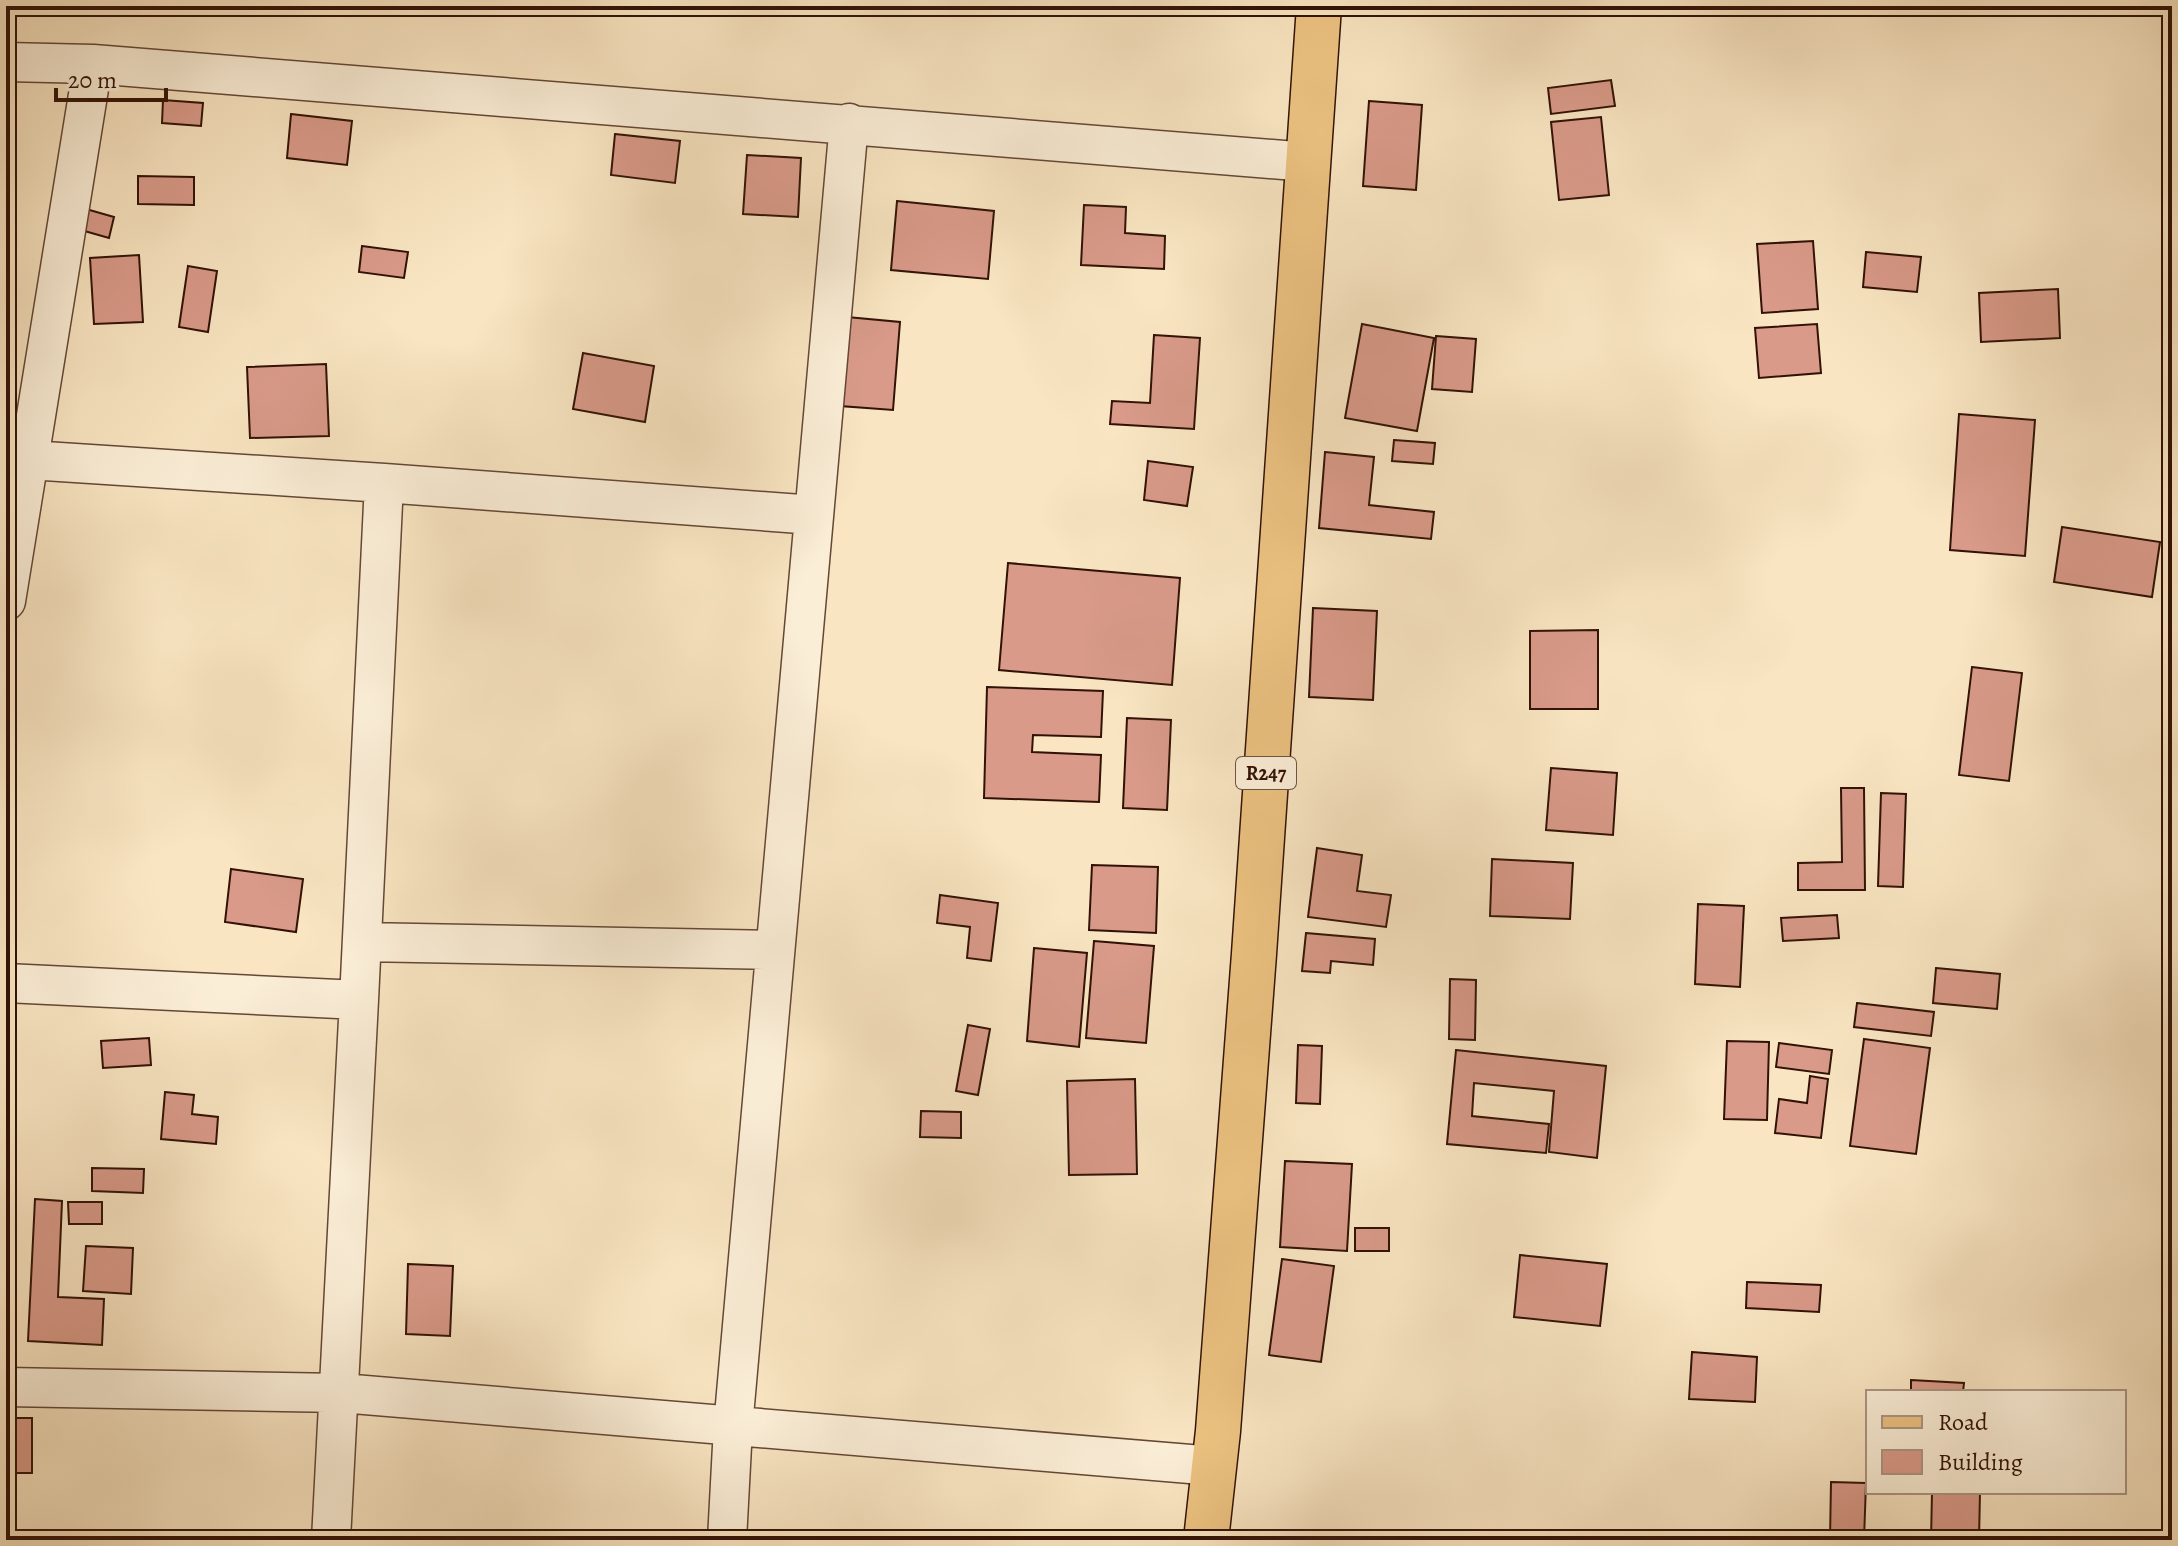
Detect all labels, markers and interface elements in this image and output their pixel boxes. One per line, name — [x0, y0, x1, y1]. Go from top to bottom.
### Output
scale bar — [56, 52, 166, 102]
text: 20 m — [68, 64, 117, 96]
road number: R247 — [1236, 757, 1296, 789]
legend — [1866, 1390, 2126, 1494]
text: Road — [1938, 1406, 1988, 1438]
text: Building — [1938, 1446, 2023, 1478]

